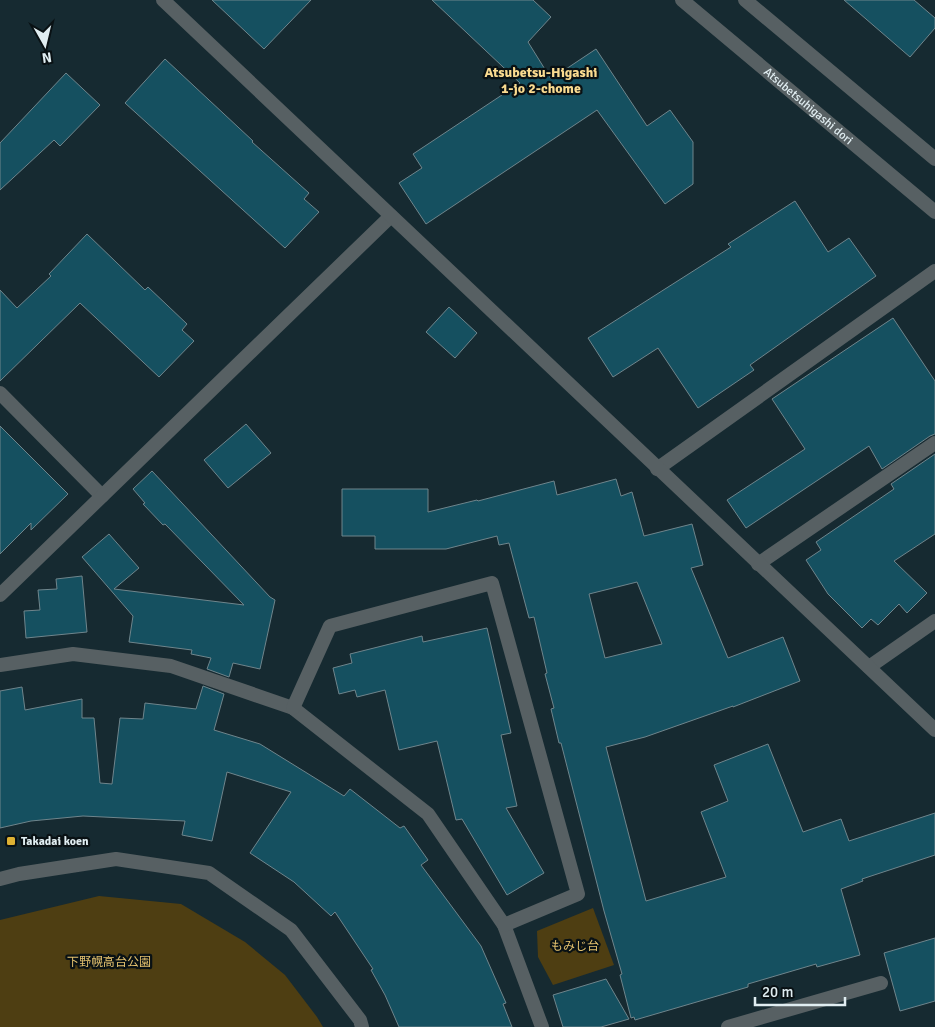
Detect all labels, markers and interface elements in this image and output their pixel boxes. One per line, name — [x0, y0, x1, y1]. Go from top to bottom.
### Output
north arrow — [20, 20, 70, 70]
text: N — [41, 48, 53, 66]
district label: Atsubetsu-Higashi 1-jo 2-chome — [484, 64, 598, 97]
street label: Atsubetsuhigashi dori — [761, 64, 856, 148]
place label: Takadai koen — [21, 834, 89, 849]
marker: Takadai koen — [5, 835, 17, 847]
park label: もみじ台 — [551, 939, 599, 954]
park label: 下野幌高台公園 — [67, 955, 151, 970]
scale bar — [755, 974, 845, 1006]
text: 20 m — [762, 983, 793, 1001]

